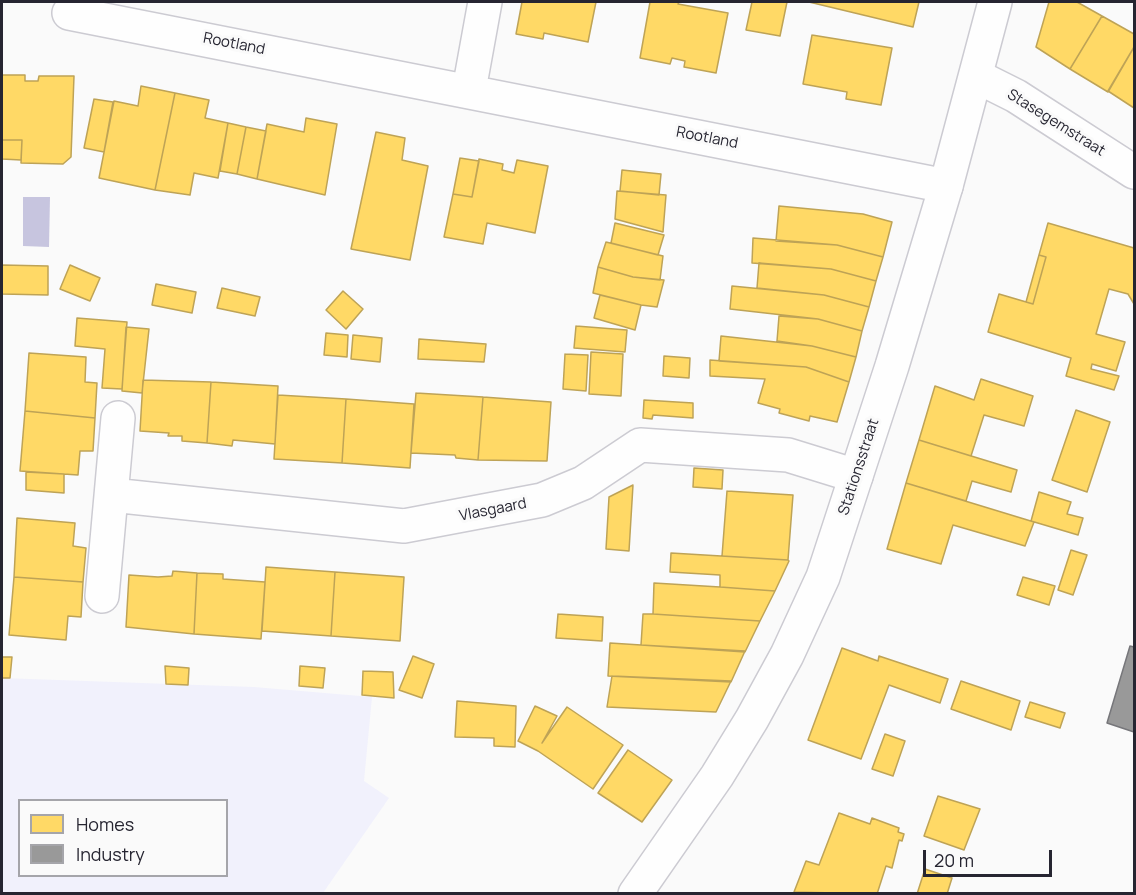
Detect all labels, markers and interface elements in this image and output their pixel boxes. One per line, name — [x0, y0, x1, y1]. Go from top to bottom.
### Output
street label: Rootland — [201, 29, 267, 59]
street label: Stasegemstraat — [1004, 86, 1108, 160]
street label: Rootland — [674, 123, 740, 153]
street label: Stationsstraat — [835, 416, 883, 518]
street label: Vlasgaard — [458, 495, 528, 525]
legend — [18, 799, 228, 877]
text: Homes — [76, 812, 134, 836]
scale bar — [926, 838, 1055, 876]
text: Industry — [76, 842, 145, 866]
text: 20 m — [934, 848, 974, 872]

